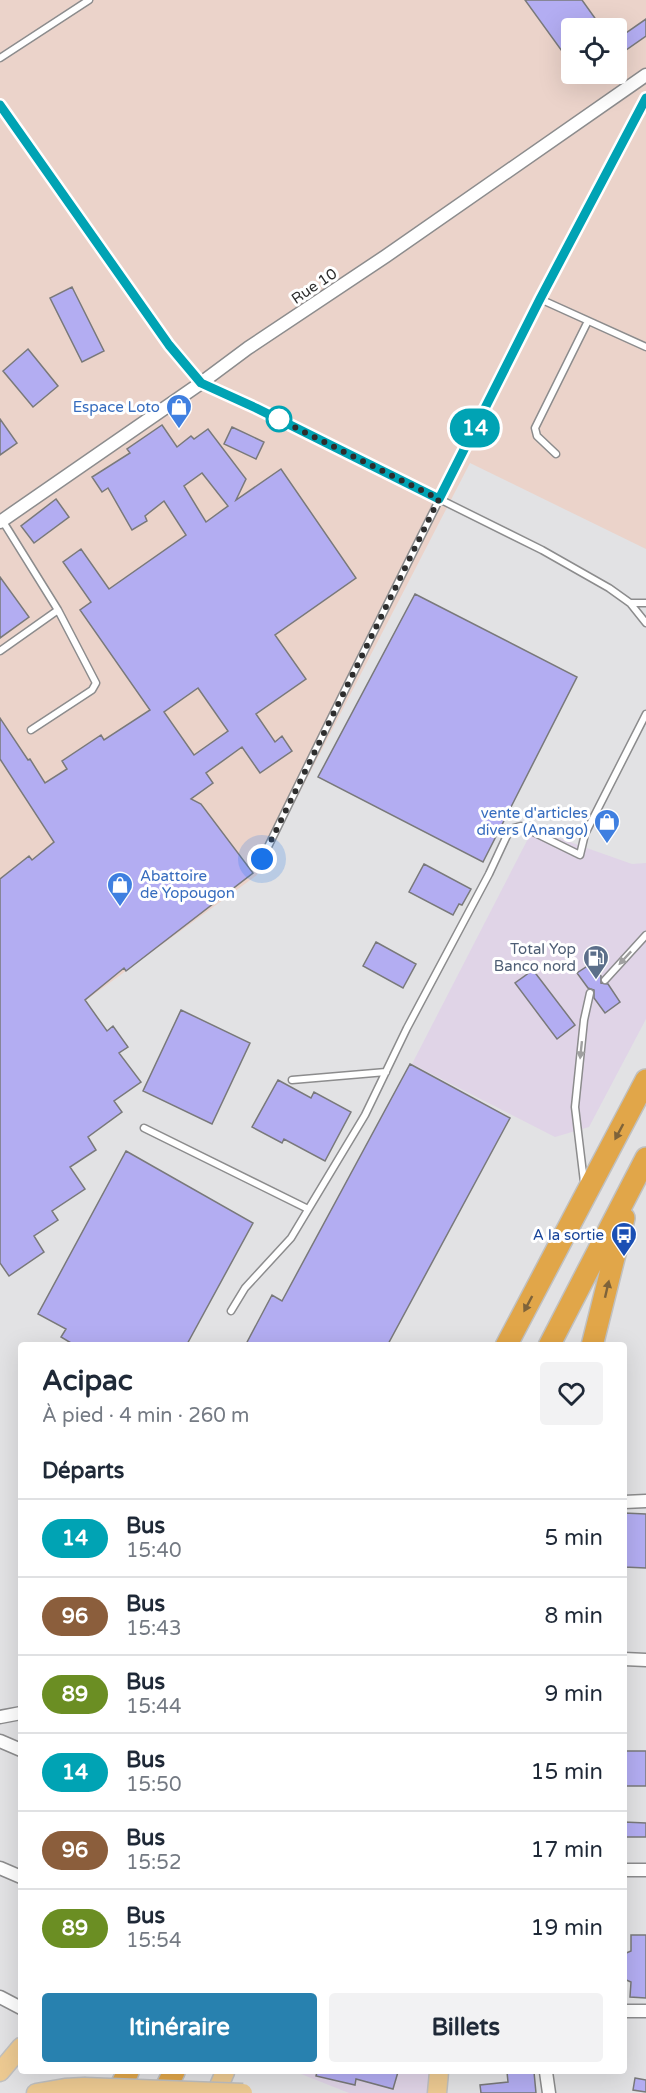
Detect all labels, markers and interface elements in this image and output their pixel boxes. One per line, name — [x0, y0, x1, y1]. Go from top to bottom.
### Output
map controls — [561, 18, 627, 84]
button: locate — [561, 18, 627, 84]
street label: Rue 10 — [288, 264, 340, 308]
shop icon: Espace Loto — [164, 392, 194, 430]
place label: Espace Loto — [73, 398, 160, 416]
unlabelled marker — [266, 406, 292, 432]
line badge: 14 — [448, 408, 502, 448]
text: 14 — [462, 416, 488, 441]
place label: vente d'articles divers (Anango) — [476, 804, 588, 839]
shop icon: vente d'articles divers (Anango) — [592, 807, 622, 845]
your location — [247, 844, 277, 874]
place label: Abattoire de Yopougon — [140, 867, 235, 902]
shop icon: Abattoire de Yopougon — [105, 870, 135, 908]
place label: Total Yop Banco nord — [494, 940, 576, 975]
fuel station icon: Total Yop Banco nord — [581, 943, 611, 981]
one-way arrow — [618, 950, 632, 965]
one-way arrow — [576, 1041, 585, 1060]
one-way arrow — [614, 1123, 624, 1140]
bus stop icon: A la sortie — [609, 1220, 639, 1258]
place label: A la sortie — [533, 1226, 604, 1244]
one-way arrow — [603, 1280, 613, 1298]
one-way arrow — [523, 1296, 533, 1313]
button: heart — [540, 1362, 603, 1425]
text: Acipac — [42, 1364, 133, 1398]
text: À pied · 4 min · 260 m — [42, 1404, 249, 1428]
text: Départs — [42, 1458, 124, 1484]
text: Bus — [126, 1513, 165, 1539]
text: 5 min — [544, 1525, 603, 1551]
text: 14 — [62, 1526, 88, 1551]
text: 15:40 — [126, 1539, 181, 1563]
text: Bus — [126, 1591, 165, 1617]
text: 8 min — [544, 1603, 603, 1629]
text: 96 — [62, 1604, 88, 1629]
text: 15:43 — [126, 1617, 181, 1641]
text: Bus — [126, 1669, 165, 1695]
text: 9 min — [544, 1681, 603, 1707]
text: 89 — [62, 1682, 88, 1707]
text: 15:44 — [126, 1695, 181, 1719]
text: Bus — [126, 1747, 165, 1773]
text: 15 min — [531, 1759, 603, 1785]
text: 14 — [62, 1760, 88, 1785]
text: 15:50 — [126, 1773, 181, 1797]
text: Bus — [126, 1825, 165, 1851]
text: 17 min — [531, 1837, 603, 1863]
text: 96 — [62, 1838, 88, 1863]
text: 15:52 — [126, 1851, 181, 1875]
text: Bus — [126, 1903, 165, 1929]
text: 19 min — [531, 1915, 603, 1941]
text: 89 — [62, 1916, 88, 1941]
text: 15:54 — [126, 1929, 181, 1953]
button: Itinéraire — [42, 1993, 317, 2062]
button: Billets — [329, 1993, 603, 2062]

